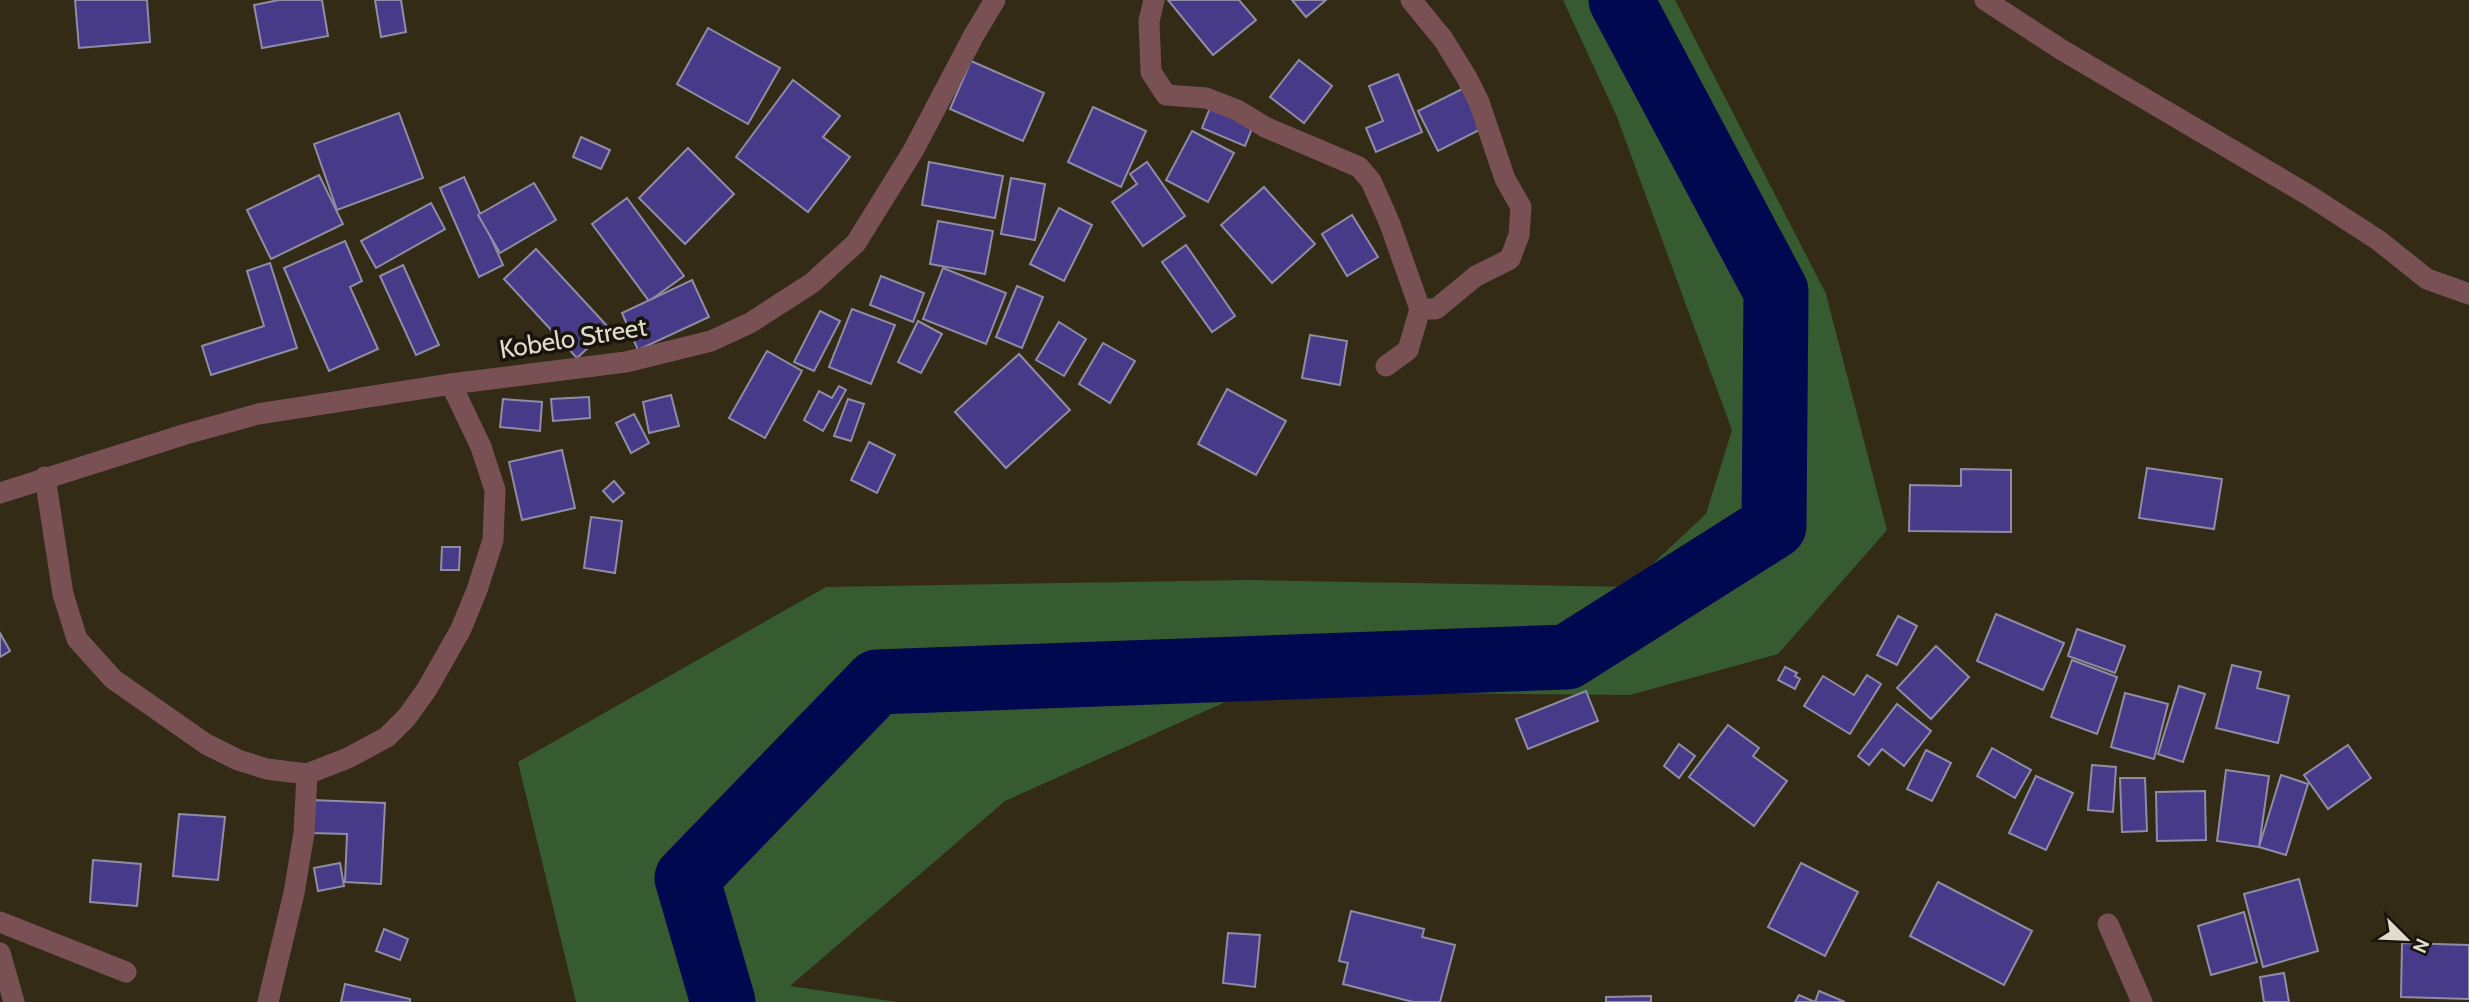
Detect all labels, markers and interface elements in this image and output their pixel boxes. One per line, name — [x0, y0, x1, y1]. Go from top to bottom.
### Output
street label: Kobelo Street — [497, 311, 649, 365]
north arrow — [2371, 904, 2441, 974]
text: N — [2408, 935, 2434, 957]

